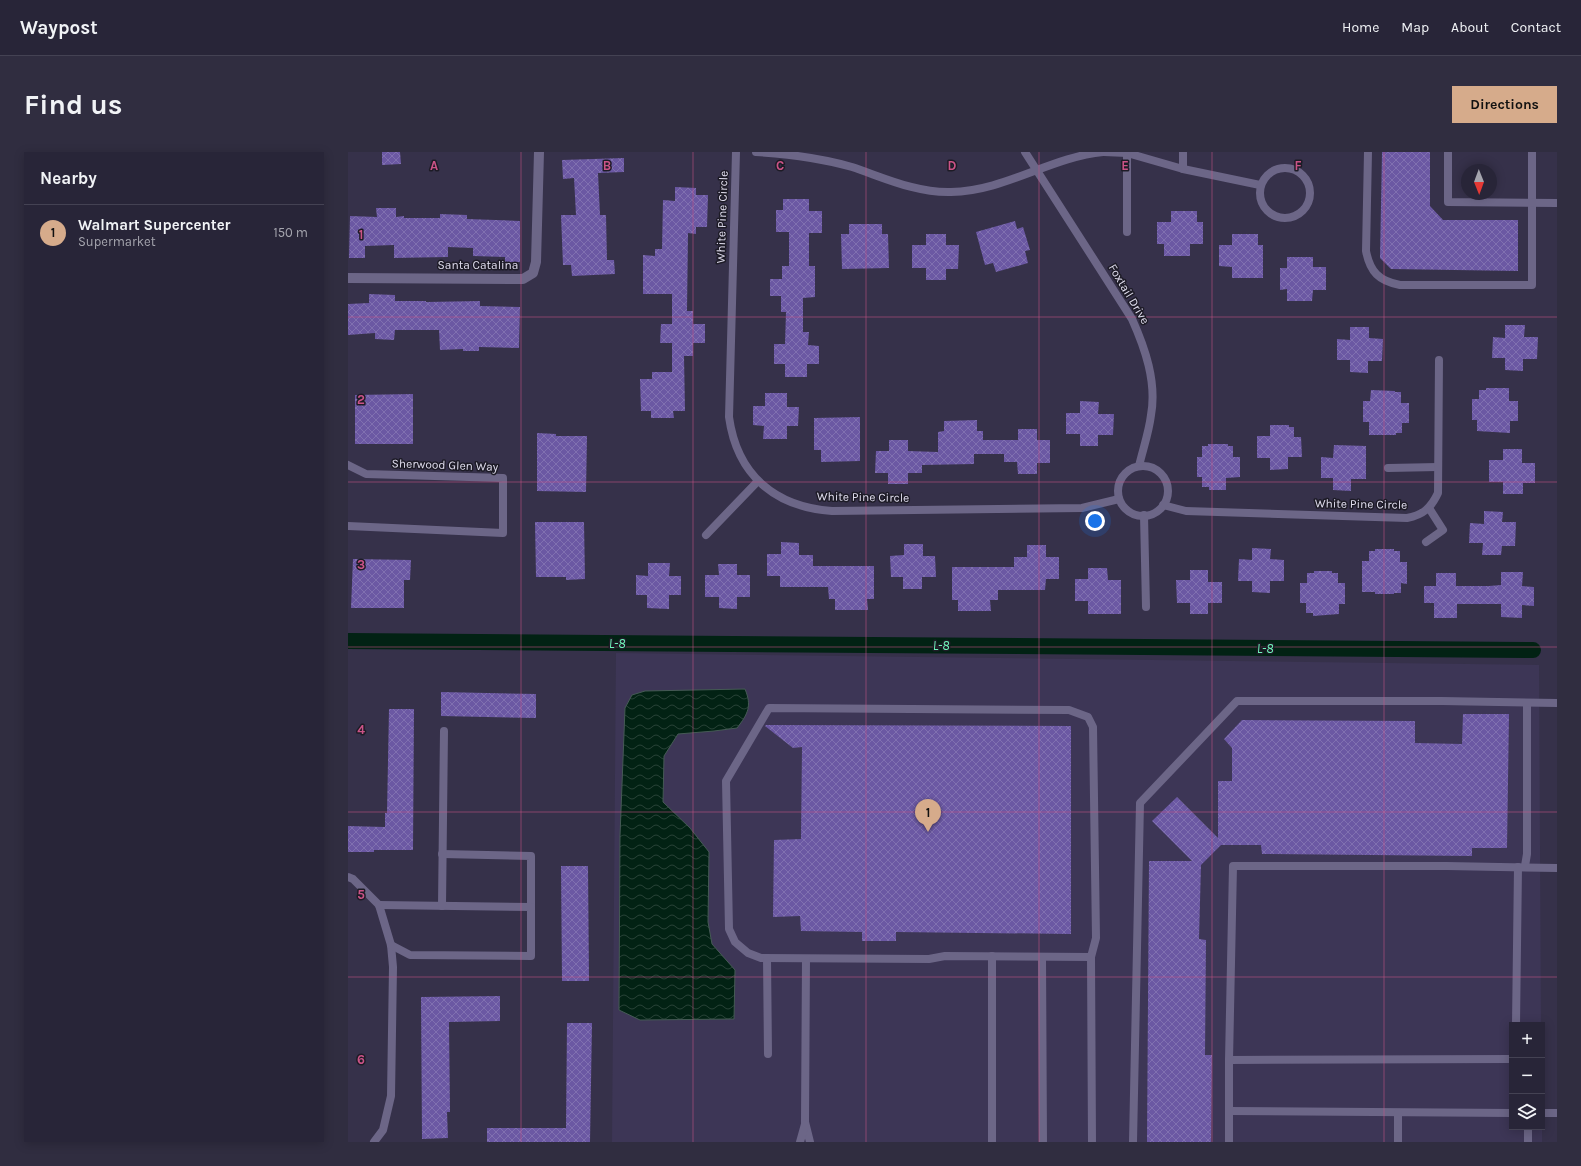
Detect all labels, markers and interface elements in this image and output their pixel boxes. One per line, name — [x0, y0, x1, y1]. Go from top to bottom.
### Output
text: Waypost — [20, 17, 98, 39]
text: Home — [1342, 19, 1379, 36]
text: Map — [1401, 19, 1429, 36]
text: About — [1451, 19, 1489, 36]
text: Contact — [1511, 19, 1561, 36]
button: Directions — [1452, 86, 1557, 123]
text: Find us — [24, 88, 123, 121]
text: A — [430, 158, 438, 173]
text: B — [603, 158, 611, 173]
text: C — [776, 158, 784, 173]
text: D — [948, 158, 957, 173]
text: E — [1121, 158, 1129, 173]
text: F — [1294, 158, 1302, 173]
north arrow — [1461, 164, 1497, 200]
text: Nearby — [40, 168, 97, 188]
street label: White Pine Circle — [713, 171, 731, 263]
text: Walmart Supercenter — [78, 216, 231, 234]
text: 1 — [51, 225, 55, 240]
text: 150 m — [273, 225, 308, 240]
text: 1 — [359, 227, 363, 242]
text: Supermarket — [78, 234, 156, 249]
street label: Santa Catalina — [438, 258, 518, 272]
street label: Foxtail Drive — [1106, 261, 1152, 327]
text: 2 — [357, 392, 365, 407]
street label: Sherwood Glen Way — [391, 456, 499, 474]
street label: White Pine Circle — [817, 489, 909, 505]
street label: White Pine Circle — [1315, 496, 1407, 512]
your location — [1085, 511, 1105, 531]
text: 3 — [357, 557, 365, 572]
water label: L-8 — [609, 636, 625, 651]
water label: L-8 — [933, 638, 949, 653]
water label: L-8 — [1257, 641, 1273, 656]
text: 4 — [357, 722, 365, 737]
pin: 1 — [915, 799, 941, 832]
text: 5 — [357, 887, 365, 902]
map controls — [1509, 1022, 1545, 1130]
button: + — [1509, 1022, 1545, 1058]
text: 6 — [357, 1052, 365, 1067]
button: − — [1509, 1058, 1545, 1094]
button: layers — [1509, 1094, 1545, 1130]

